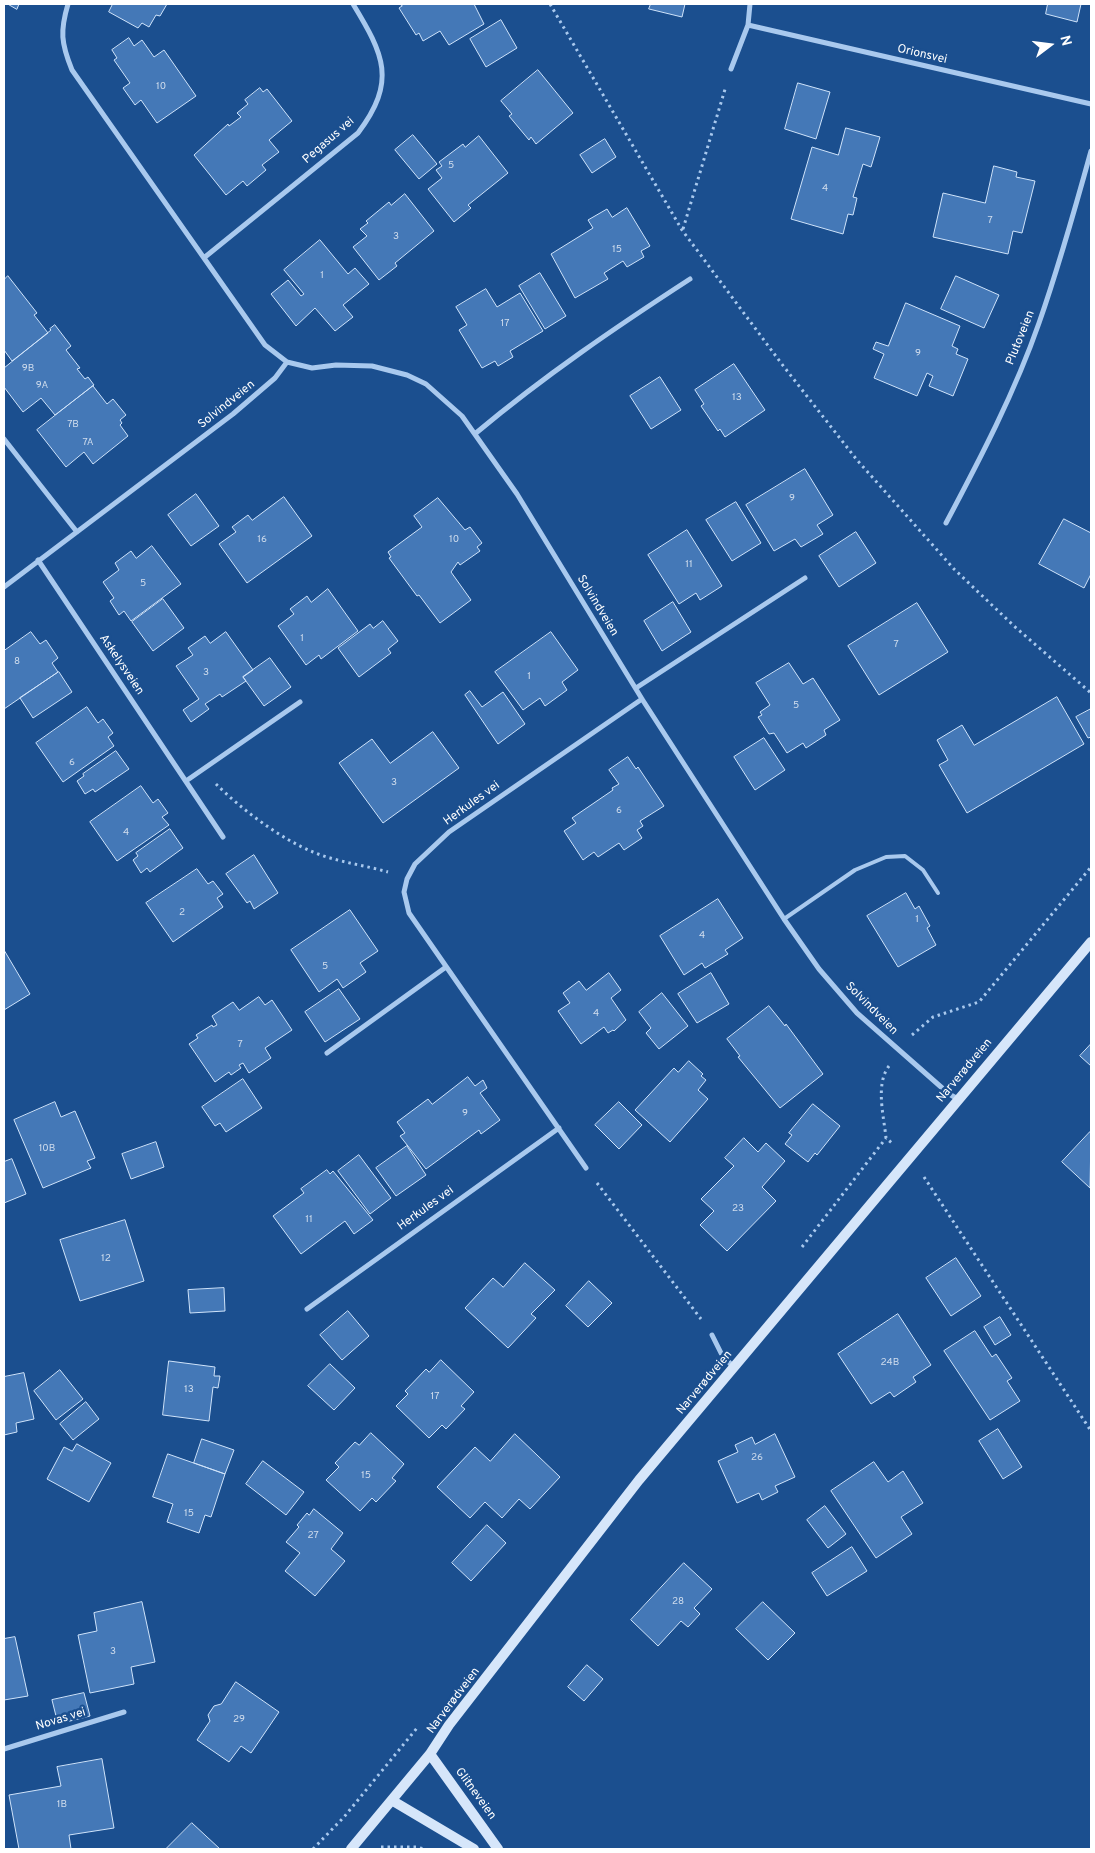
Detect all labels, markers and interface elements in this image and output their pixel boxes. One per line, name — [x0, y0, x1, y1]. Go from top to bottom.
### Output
north arrow — [1025, 20, 1075, 70]
text: N — [1055, 34, 1074, 48]
street label: Orionsvei — [896, 42, 948, 68]
house number: 10 — [156, 81, 166, 93]
street label: Pegasus vei — [300, 115, 358, 167]
house number: 5 — [448, 160, 454, 172]
house number: 4 — [822, 183, 828, 195]
house number: 7 — [987, 215, 993, 227]
house number: 3 — [393, 231, 399, 243]
house number: 15 — [612, 244, 622, 256]
house number: 1 — [320, 270, 324, 282]
street label: Plutoveien — [1004, 309, 1038, 367]
house number: 17 — [501, 318, 509, 330]
house number: 9 — [915, 348, 921, 360]
house number: 9B — [22, 363, 34, 375]
street label: Solvindveien — [196, 378, 258, 432]
house number: 9A — [36, 380, 48, 392]
house number: 13 — [732, 392, 742, 404]
house number: 7B — [67, 419, 79, 431]
house number: 7A — [83, 437, 93, 449]
house number: 9 — [789, 493, 795, 505]
house number: 16 — [257, 534, 267, 546]
house number: 10 — [449, 534, 459, 546]
house number: 11 — [685, 559, 693, 571]
street label: Solvindveien — [573, 573, 621, 639]
house number: 5 — [140, 578, 146, 590]
street label: Askelysveien — [96, 632, 146, 698]
house number: 1 — [300, 633, 304, 645]
house number: 7 — [893, 639, 899, 651]
house number: 8 — [14, 656, 20, 668]
house number: 3 — [203, 667, 209, 679]
house number: 1 — [527, 671, 531, 683]
house number: 5 — [793, 700, 799, 712]
house number: 6 — [69, 757, 75, 769]
house number: 3 — [391, 777, 397, 789]
street label: Herkules vei — [441, 779, 503, 829]
house number: 6 — [616, 805, 622, 817]
house number: 4 — [123, 827, 129, 839]
house number: 2 — [179, 907, 185, 919]
house number: 1 — [915, 914, 919, 926]
house number: 4 — [699, 930, 705, 942]
house number: 5 — [322, 961, 328, 973]
street label: Solvindveien — [842, 980, 900, 1038]
house number: 4 — [593, 1008, 599, 1020]
street label: Narverødveien — [934, 1036, 996, 1106]
house number: 7 — [237, 1039, 243, 1051]
house number: 9 — [462, 1108, 468, 1120]
house number: 10B — [39, 1143, 55, 1155]
street label: Herkules vei — [395, 1184, 457, 1234]
house number: 23 — [732, 1203, 744, 1215]
house number: 11 — [305, 1214, 313, 1226]
house number: 12 — [101, 1253, 111, 1265]
street label: Narverødveien — [674, 1348, 736, 1418]
house number: 24B — [881, 1357, 899, 1369]
house number: 13 — [184, 1384, 194, 1396]
house number: 17 — [431, 1391, 439, 1403]
house number: 26 — [751, 1452, 763, 1464]
house number: 15 — [361, 1470, 371, 1482]
house number: 15 — [184, 1508, 194, 1520]
house number: 27 — [307, 1530, 319, 1542]
house number: 28 — [672, 1596, 684, 1608]
house number: 3 — [110, 1646, 116, 1658]
street label: Narverødveien — [424, 1665, 484, 1737]
street label: Novas vei — [34, 1706, 88, 1734]
house number: 29 — [233, 1714, 245, 1726]
street label: Glitneveien — [451, 1765, 499, 1823]
house number: 1B — [57, 1799, 67, 1811]

